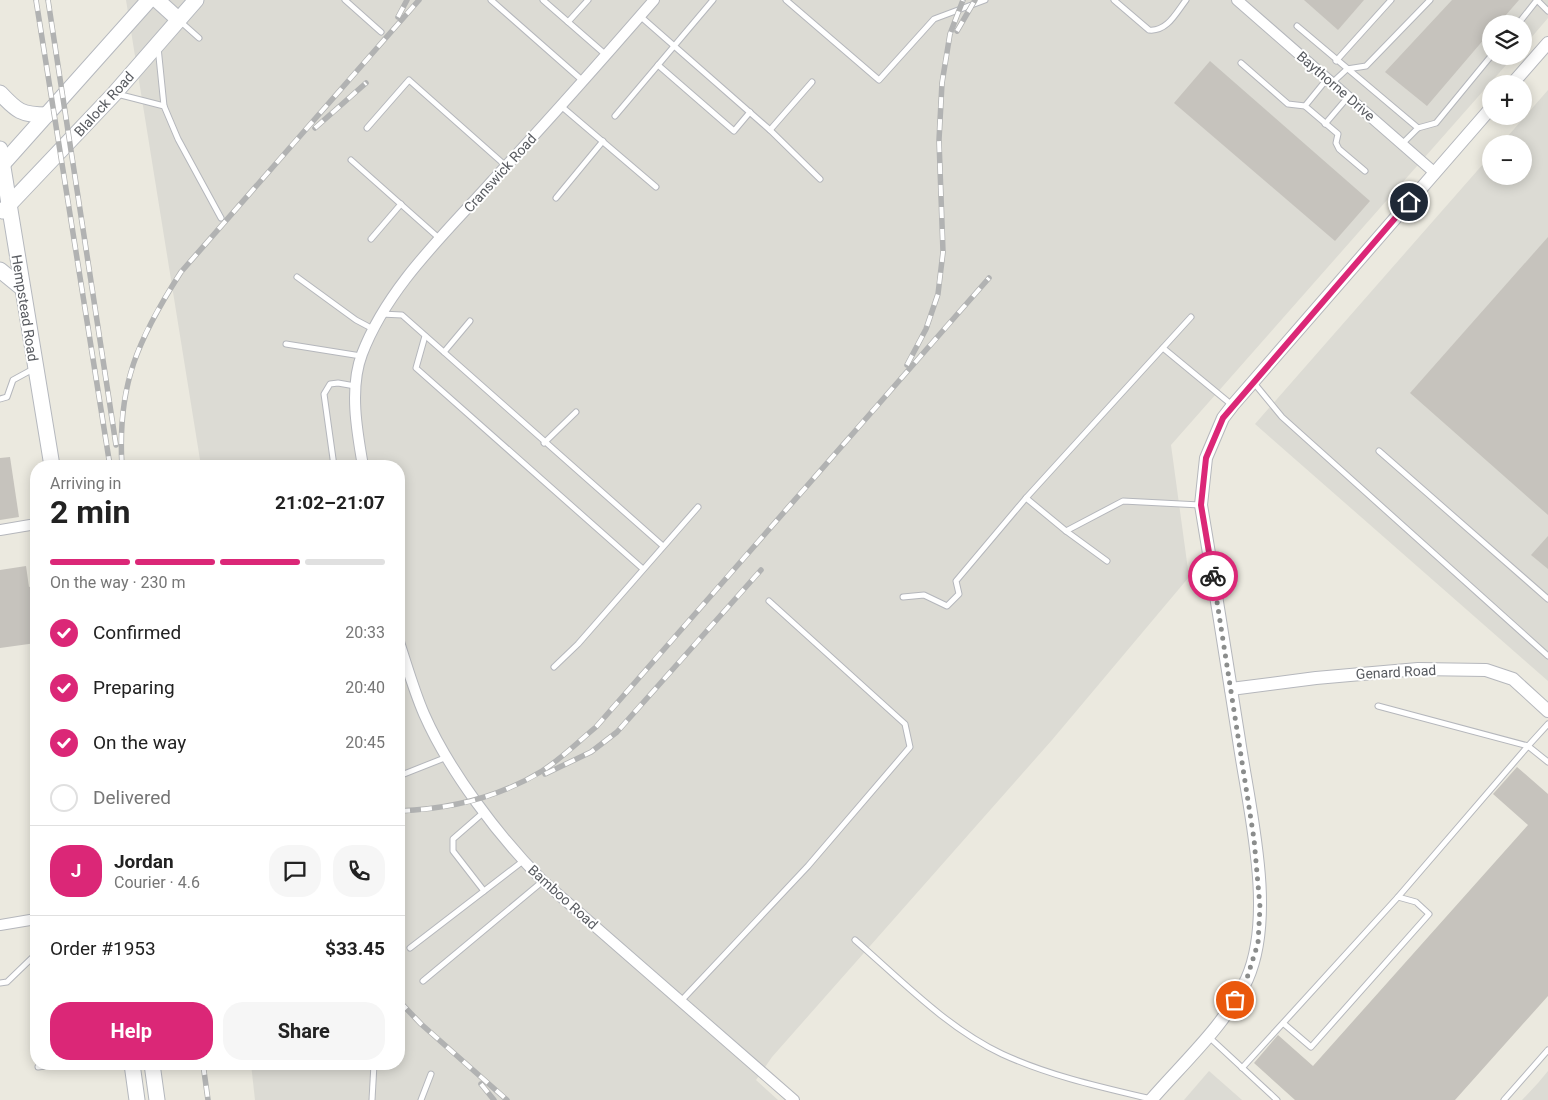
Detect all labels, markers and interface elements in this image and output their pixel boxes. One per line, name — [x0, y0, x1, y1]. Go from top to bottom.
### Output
map controls — [1482, 15, 1532, 185]
button: layers — [1482, 15, 1532, 65]
street label: Baythorne Drive — [1294, 48, 1378, 124]
street label: Blalock Road — [71, 68, 137, 140]
button: + — [1482, 75, 1532, 125]
street label: Cranswick Road — [461, 130, 539, 216]
button: − — [1482, 135, 1532, 185]
pin — [1388, 181, 1430, 223]
icon: home — [1395, 188, 1423, 216]
street label: Hempstead Road — [9, 253, 41, 363]
text: Arriving in — [50, 474, 121, 493]
text: 21:02–21:07 — [275, 491, 385, 514]
text: 2 min — [50, 493, 130, 531]
courier — [1188, 551, 1238, 601]
icon: bike — [1199, 562, 1227, 590]
text: On the way · 230 m — [50, 573, 186, 592]
icon: check — [50, 619, 78, 647]
text: Confirmed — [93, 621, 181, 644]
text: 20:33 — [345, 623, 385, 642]
street label: Genard Road — [1355, 662, 1437, 682]
icon: check — [50, 674, 78, 702]
text: Preparing — [93, 676, 175, 699]
text: 20:40 — [345, 678, 385, 697]
icon: check — [50, 729, 78, 757]
text: On the way — [93, 731, 186, 754]
text: 20:45 — [345, 733, 385, 752]
text: Delivered — [93, 786, 171, 809]
button: chat — [269, 845, 321, 897]
button: phone — [333, 845, 385, 897]
text: Jordan — [114, 850, 174, 873]
text: J — [71, 859, 81, 882]
street label: Bamboo Road — [525, 862, 601, 932]
text: Courier · 4.6 — [114, 873, 200, 892]
text: Order #1953 — [50, 937, 156, 960]
text: $33.45 — [325, 937, 385, 960]
pin — [1214, 979, 1256, 1021]
icon: bag — [1221, 986, 1249, 1014]
button: Help — [50, 1002, 213, 1060]
button: Share — [223, 1002, 385, 1060]

